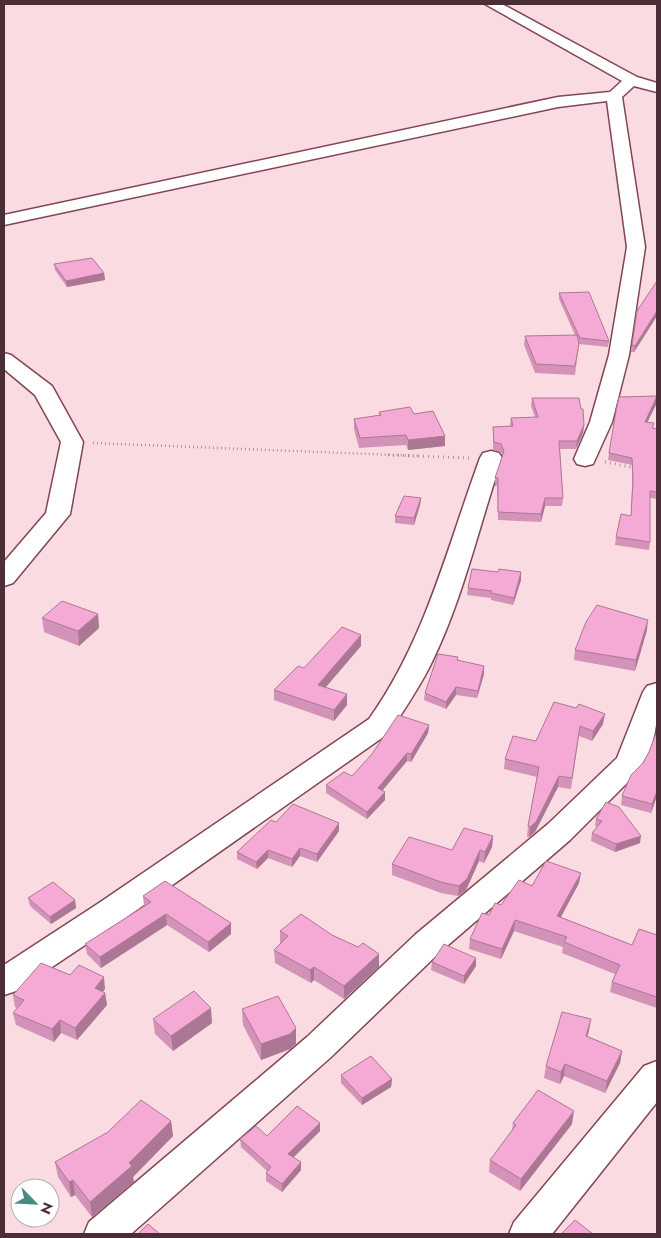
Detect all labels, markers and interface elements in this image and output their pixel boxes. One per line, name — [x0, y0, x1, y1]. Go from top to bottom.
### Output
north arrow — [10, 1178, 60, 1228]
text: N — [35, 1199, 58, 1217]

